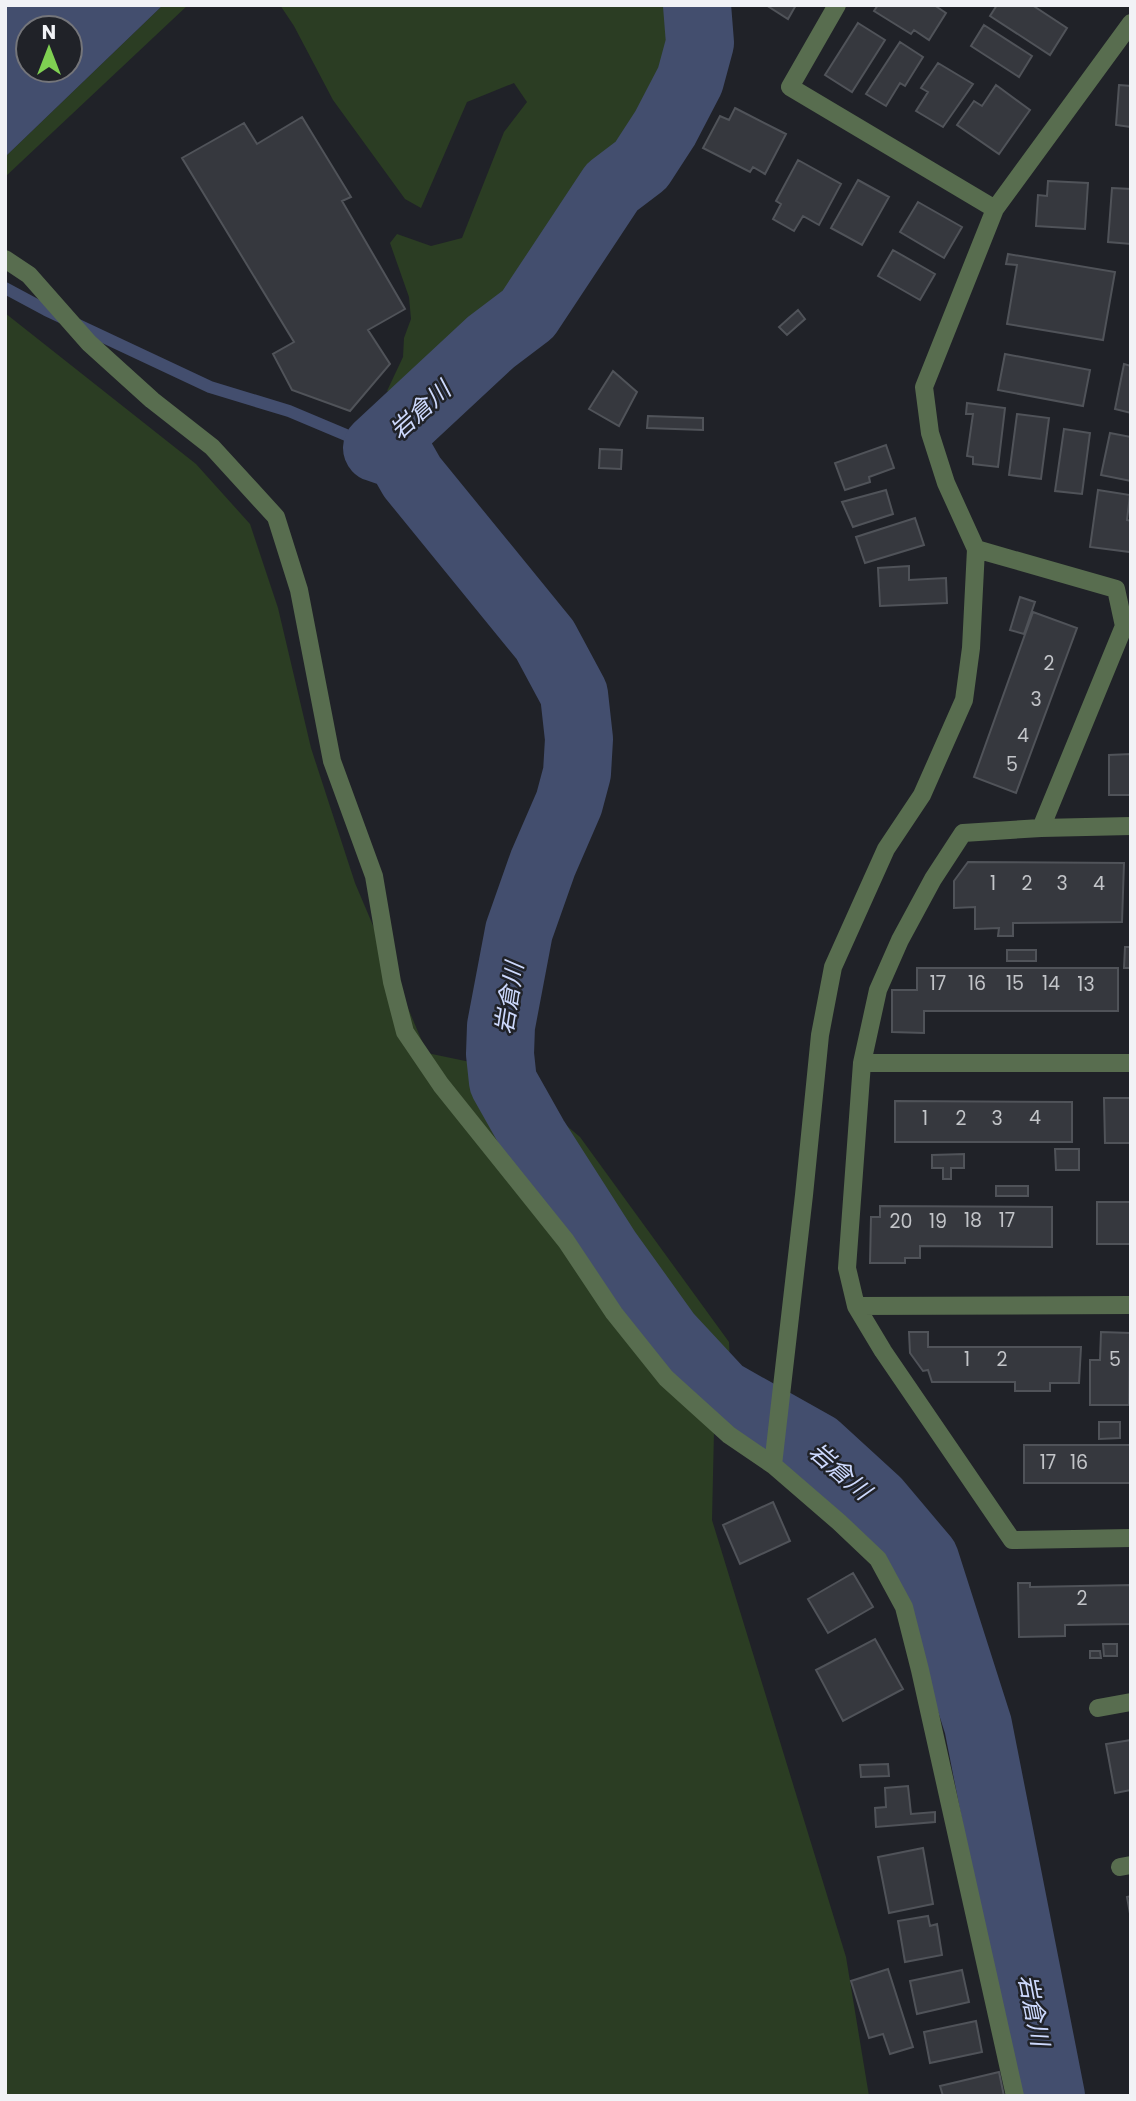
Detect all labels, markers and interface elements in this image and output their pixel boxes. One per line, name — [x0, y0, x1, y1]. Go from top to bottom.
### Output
north arrow — [14, 14, 84, 84]
text: N — [42, 19, 56, 46]
water label: 岩倉川 — [382, 372, 460, 446]
house number: 2 — [1044, 650, 1055, 677]
house number: 3 — [1030, 686, 1042, 713]
house number: 4 — [1017, 722, 1029, 749]
house number: 5 — [1006, 751, 1018, 778]
house number: 1 — [990, 870, 996, 897]
house number: 2 — [1022, 870, 1033, 897]
house number: 3 — [1056, 870, 1068, 897]
house number: 4 — [1093, 870, 1105, 897]
water label: 岩倉川 — [487, 957, 531, 1036]
house number: 17 — [930, 970, 946, 997]
house number: 16 — [968, 970, 986, 997]
house number: 15 — [1006, 970, 1024, 997]
house number: 14 — [1042, 970, 1060, 997]
house number: 13 — [1077, 971, 1095, 998]
house number: 4 — [1029, 1104, 1041, 1131]
house number: 1 — [922, 1105, 928, 1132]
house number: 2 — [956, 1105, 967, 1132]
house number: 3 — [991, 1105, 1003, 1132]
house number: 18 — [964, 1207, 982, 1234]
house number: 17 — [999, 1207, 1015, 1234]
house number: 20 — [890, 1208, 912, 1235]
house number: 19 — [929, 1208, 947, 1235]
house number: 1 — [964, 1346, 970, 1373]
house number: 2 — [997, 1346, 1008, 1373]
house number: 5 — [1109, 1346, 1121, 1373]
water label: 岩倉川 — [802, 1435, 880, 1509]
house number: 17 — [1040, 1449, 1056, 1476]
house number: 16 — [1070, 1449, 1088, 1476]
house number: 2 — [1077, 1585, 1088, 1612]
water label: 岩倉川 — [1011, 1972, 1058, 2051]

